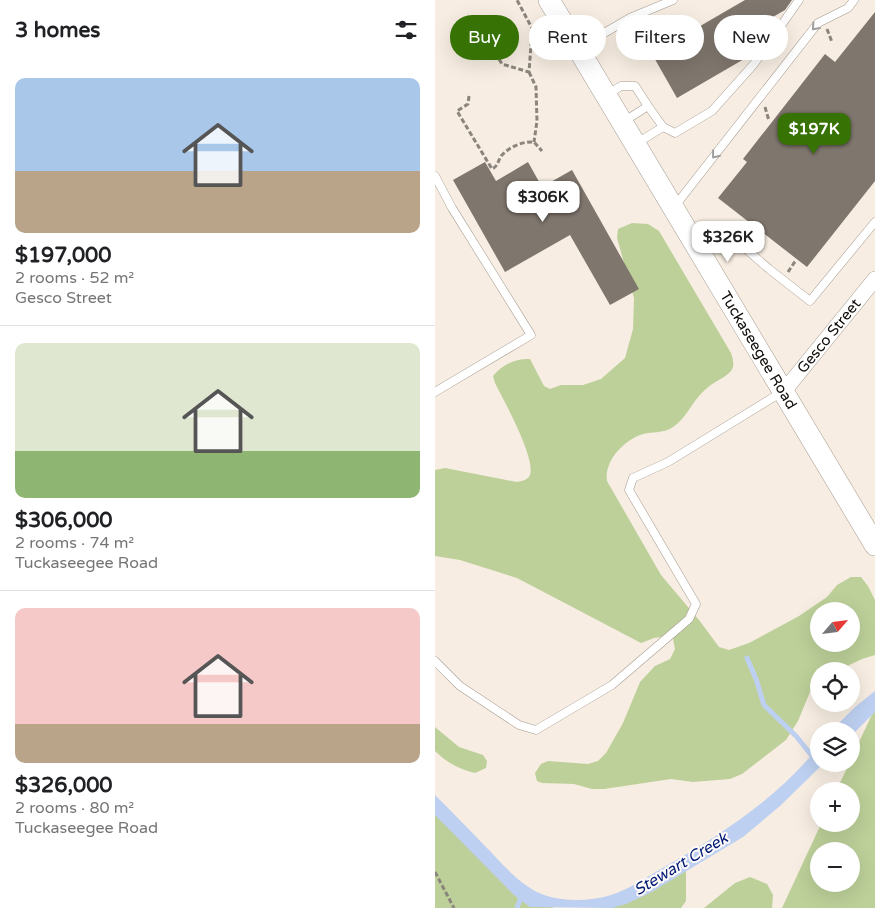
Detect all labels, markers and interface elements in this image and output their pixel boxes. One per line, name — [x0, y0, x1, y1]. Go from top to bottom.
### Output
chip: Buy — [450, 15, 519, 60]
chip: Rent — [529, 15, 606, 60]
chip: Filters — [616, 15, 704, 60]
chip: New — [714, 15, 788, 60]
icon: filters — [392, 16, 420, 44]
text: 3 homes — [15, 18, 100, 43]
one-way arrow — [812, 22, 821, 31]
icon: home — [173, 110, 263, 200]
pin: $197K — [779, 112, 849, 155]
text: $197K — [789, 119, 839, 139]
one-way arrow — [712, 149, 720, 158]
pin: $306K — [508, 180, 578, 223]
text: $306K — [518, 187, 568, 207]
pin: $326K — [693, 220, 763, 263]
text: $326K — [703, 227, 753, 247]
text: $197,000 — [15, 243, 111, 268]
text: 2 rooms · 52 m² — [15, 268, 134, 288]
text: Gesco Street — [15, 288, 112, 308]
street label: Tuckaseegee Road — [716, 288, 801, 412]
street label: Gesco Street — [793, 295, 865, 377]
icon: home — [173, 376, 263, 466]
text: $306,000 — [15, 508, 113, 533]
text: 2 rooms · 74 m² — [15, 533, 134, 553]
text: Tuckaseegee Road — [15, 553, 158, 573]
north arrow — [810, 602, 860, 652]
map controls — [810, 602, 860, 892]
icon: home — [173, 641, 263, 731]
button: locate — [810, 662, 860, 712]
button: layers — [810, 722, 860, 772]
text: $326,000 — [15, 773, 113, 798]
button: + — [810, 782, 860, 832]
text: 2 rooms · 80 m² — [15, 798, 134, 818]
text: Tuckaseegee Road — [15, 818, 158, 838]
water label: Stewart Creek — [630, 827, 733, 900]
button: − — [810, 842, 860, 892]

